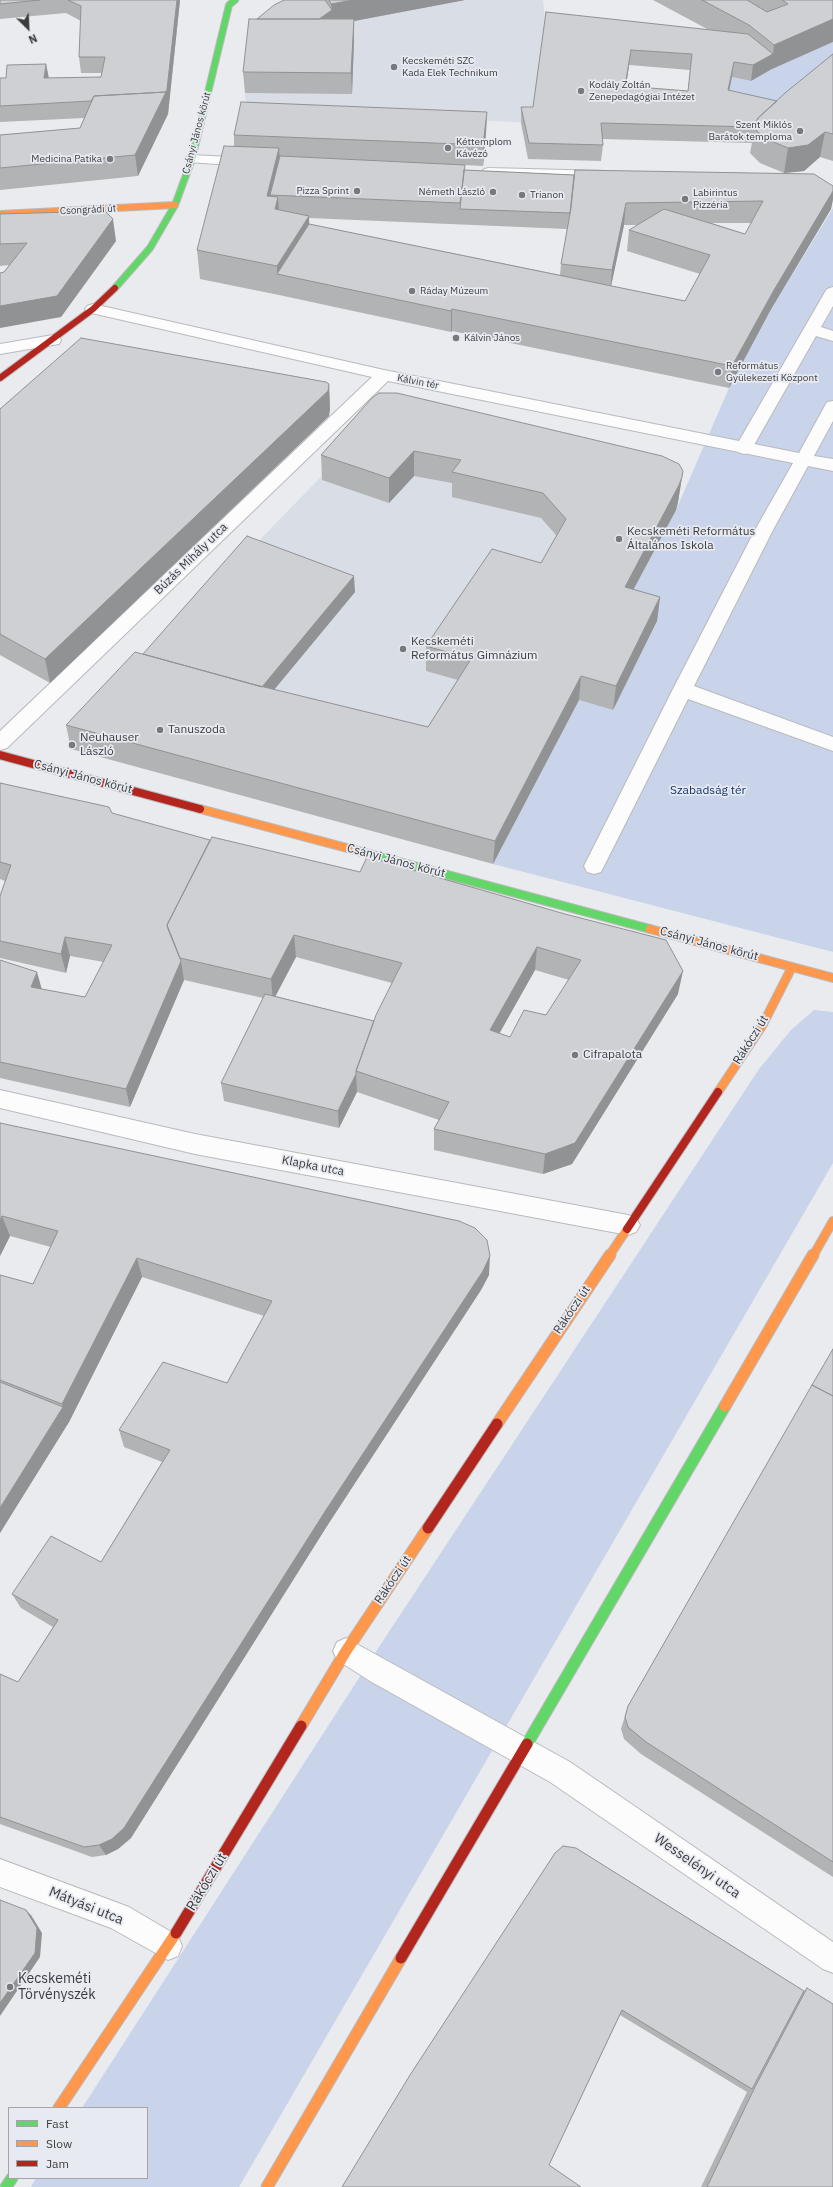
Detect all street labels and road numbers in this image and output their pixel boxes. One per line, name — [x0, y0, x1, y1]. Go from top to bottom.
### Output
street label: Csányi János körút — [180, 91, 214, 175]
street label: Csongrádi út — [59, 203, 117, 217]
street label: Kálvin tér — [396, 372, 440, 392]
street label: Búzás Mihály utca — [151, 520, 231, 598]
street label: Csányi János körút — [32, 757, 134, 797]
street label: Csányi János körút — [345, 841, 447, 881]
street label: Csányi János körút — [658, 924, 760, 964]
street label: Rákóczi út — [730, 1013, 772, 1067]
street label: Klapka utca — [281, 1153, 345, 1179]
street label: Rákóczi út — [551, 1283, 593, 1337]
street label: Rákóczi út — [372, 1553, 414, 1607]
street label: Wesselényi utca — [651, 1830, 743, 1902]
street label: Rákóczi út — [183, 1850, 231, 1914]
street label: Mátyási utca — [46, 1883, 126, 1929]

